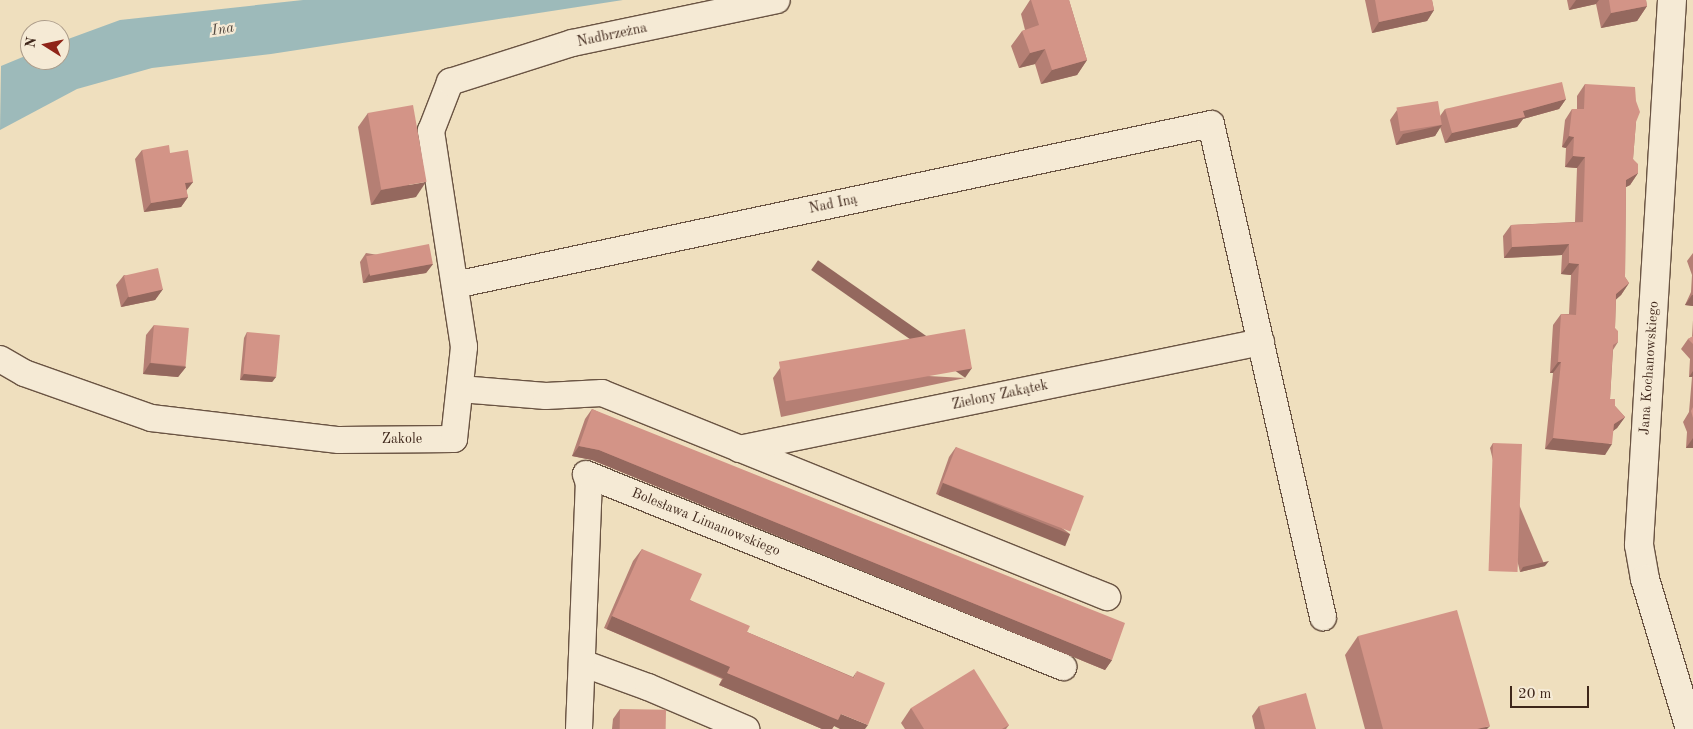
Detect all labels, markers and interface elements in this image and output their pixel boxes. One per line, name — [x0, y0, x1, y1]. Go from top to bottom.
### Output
water label: Ina — [210, 19, 236, 41]
street label: Nadbrzeżna — [575, 19, 649, 51]
north arrow — [20, 20, 70, 70]
text: N — [23, 36, 39, 49]
street label: Nad Iną — [807, 191, 859, 217]
street label: Jana Kochanowskiego — [1636, 300, 1662, 436]
street label: Zielony Zakątek — [950, 377, 1050, 413]
street label: Zakole — [382, 431, 422, 447]
street label: Bolesława Limanowskiego — [629, 484, 783, 560]
scale bar — [1513, 676, 1592, 708]
text: 20 m — [1518, 687, 1552, 702]

